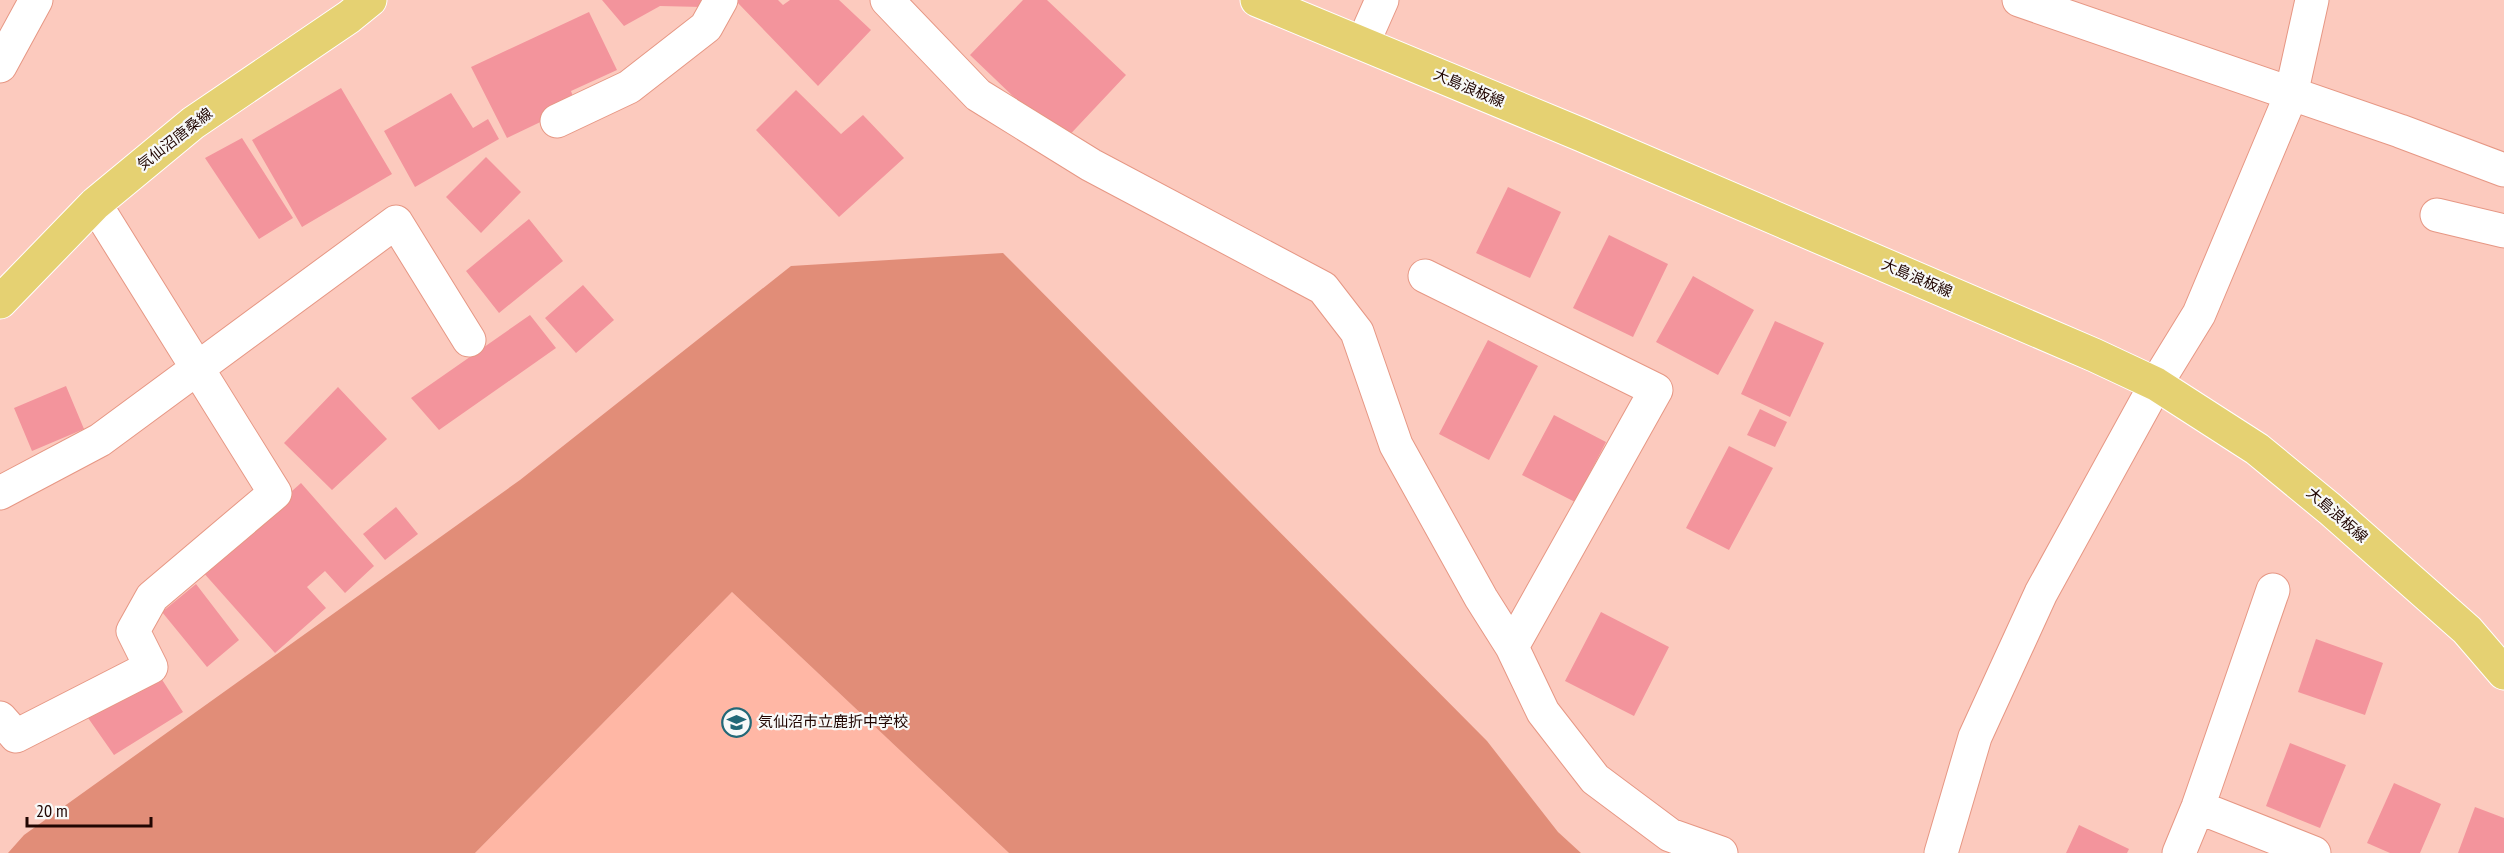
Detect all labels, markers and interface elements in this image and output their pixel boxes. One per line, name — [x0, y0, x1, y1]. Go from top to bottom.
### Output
street label: 大島浪板線 — [1431, 64, 1507, 111]
street label: 気仙沼唐桑線 — [133, 103, 216, 174]
street label: 大島浪板線 — [1879, 254, 1955, 301]
street label: 大島浪板線 — [2303, 483, 2372, 546]
school or university icon: 気仙沼市立鹿折中学校 — [721, 706, 753, 738]
place label: 気仙沼市立鹿折中学校 — [758, 712, 908, 731]
scale bar — [27, 790, 152, 828]
text: 20 m — [36, 799, 68, 822]

